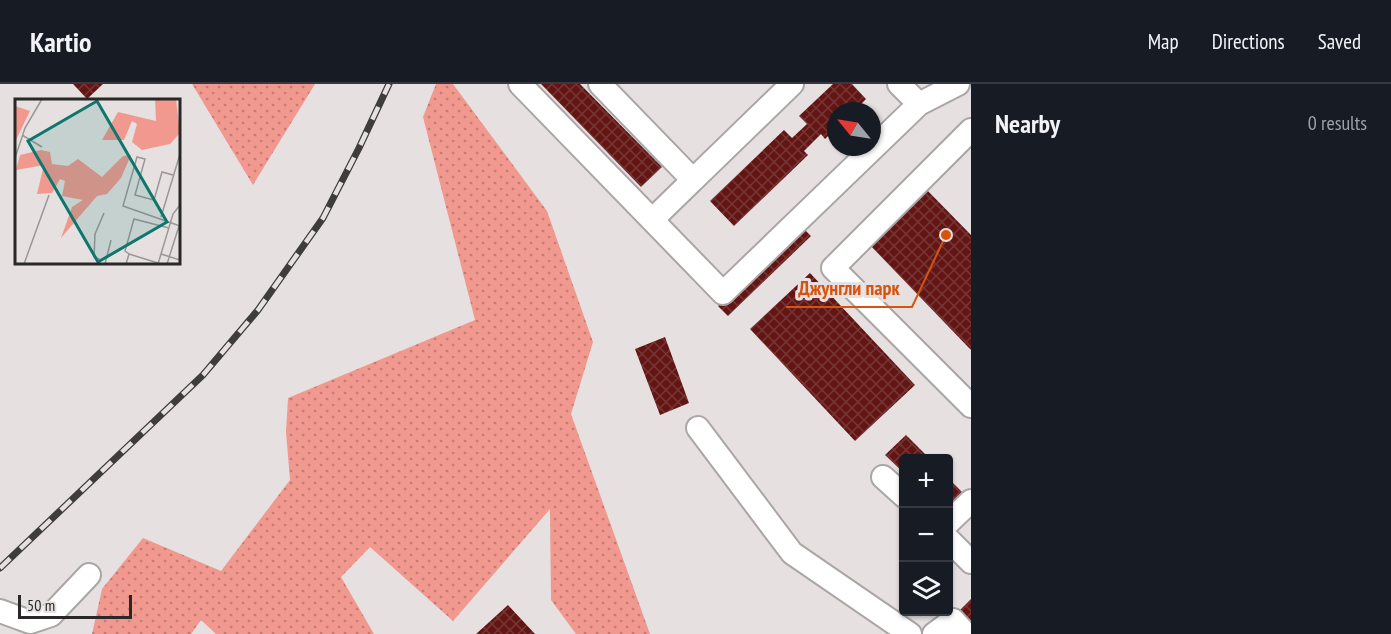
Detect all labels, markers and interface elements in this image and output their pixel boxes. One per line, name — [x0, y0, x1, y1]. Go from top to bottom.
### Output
text: Kartio — [30, 23, 92, 60]
text: Map — [1148, 28, 1179, 55]
text: Directions — [1212, 28, 1285, 55]
text: Saved — [1318, 28, 1361, 55]
inset map — [15, 99, 180, 264]
north arrow — [827, 102, 881, 156]
text: Nearby — [995, 107, 1060, 140]
text: 0 results — [1308, 110, 1367, 136]
callout: Джунгли парк — [786, 269, 912, 307]
text: Джунгли парк — [798, 275, 900, 301]
map controls — [899, 454, 953, 616]
button: + — [899, 454, 953, 508]
button: − — [899, 508, 953, 562]
button: layers — [899, 562, 953, 616]
scale bar — [18, 592, 132, 620]
text: 50 m — [27, 595, 55, 615]

